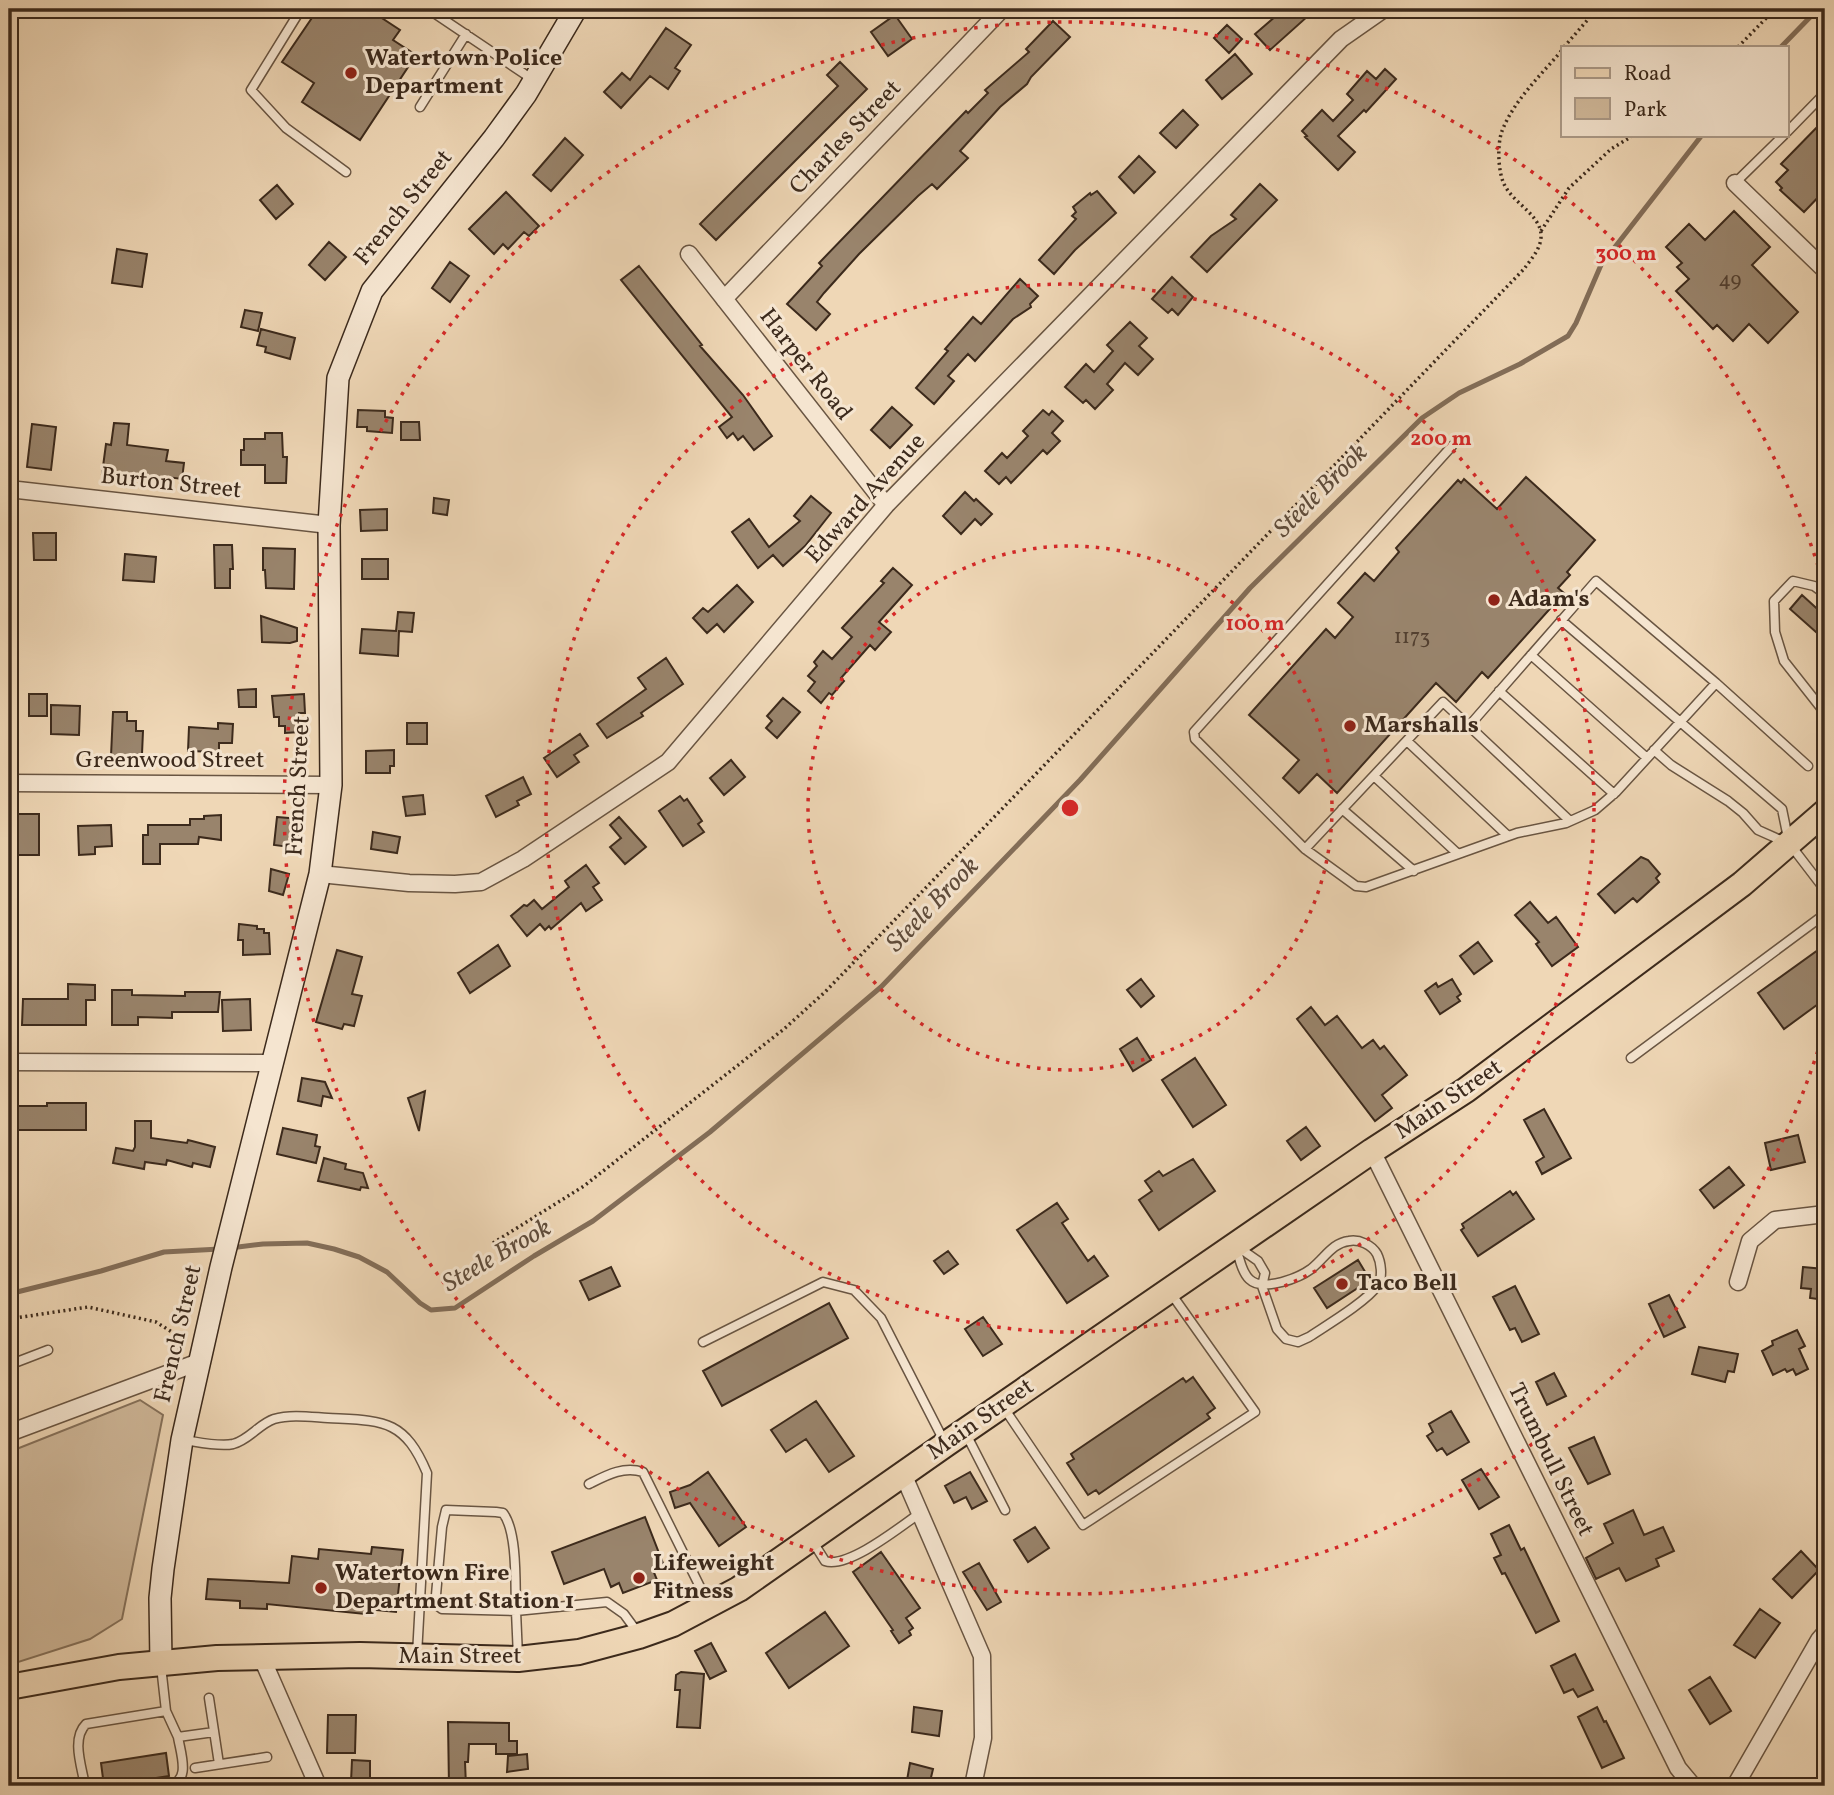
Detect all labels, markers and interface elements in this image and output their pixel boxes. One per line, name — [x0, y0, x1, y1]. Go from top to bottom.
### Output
place label: Watertown Police Department — [365, 42, 562, 104]
legend — [1561, 46, 1788, 136]
text: Road — [1624, 60, 1671, 89]
marker: Watertown Police Department — [343, 65, 359, 81]
street label: Charles Street — [782, 73, 910, 203]
text: Park — [1624, 96, 1667, 125]
street label: French Street — [347, 143, 461, 273]
text: 300 m — [1596, 240, 1656, 269]
house number: 49 — [1719, 266, 1742, 295]
street label: Harper Road — [750, 302, 860, 428]
text: 200 m — [1410, 425, 1472, 454]
street label: Edward Avenue — [798, 426, 934, 572]
water label: Steele Brook — [1266, 436, 1376, 546]
street label: Burton Street — [99, 460, 243, 508]
place label: Adam's — [1508, 583, 1590, 617]
marker: Adam's — [1486, 592, 1502, 608]
text: 100 m — [1225, 610, 1285, 639]
house number: 1173 — [1394, 623, 1430, 652]
place label: Marshalls — [1364, 709, 1479, 743]
street label: French Street — [278, 715, 320, 857]
marker: Marshalls — [1342, 718, 1358, 734]
street label: Greenwood Street — [76, 744, 264, 778]
centre of rings — [1058, 796, 1082, 820]
water label: Steele Brook — [878, 849, 988, 961]
street label: Main Street — [1388, 1051, 1510, 1149]
water label: Steele Brook — [436, 1210, 558, 1302]
street label: French Street — [147, 1262, 211, 1406]
place label: Taco Bell — [1356, 1267, 1458, 1301]
marker: Taco Bell — [1334, 1276, 1350, 1292]
street label: Main Street — [921, 1371, 1041, 1469]
street label: Trumbull Street — [1498, 1378, 1602, 1542]
place label: Lifeweight Fitness — [653, 1547, 774, 1609]
place label: Watertown Fire Department Station 1 — [335, 1557, 574, 1619]
marker: Lifeweight Fitness — [631, 1570, 647, 1586]
marker: Watertown Fire Department Station 1 — [313, 1580, 329, 1596]
street label: Main Street — [398, 1640, 522, 1674]

